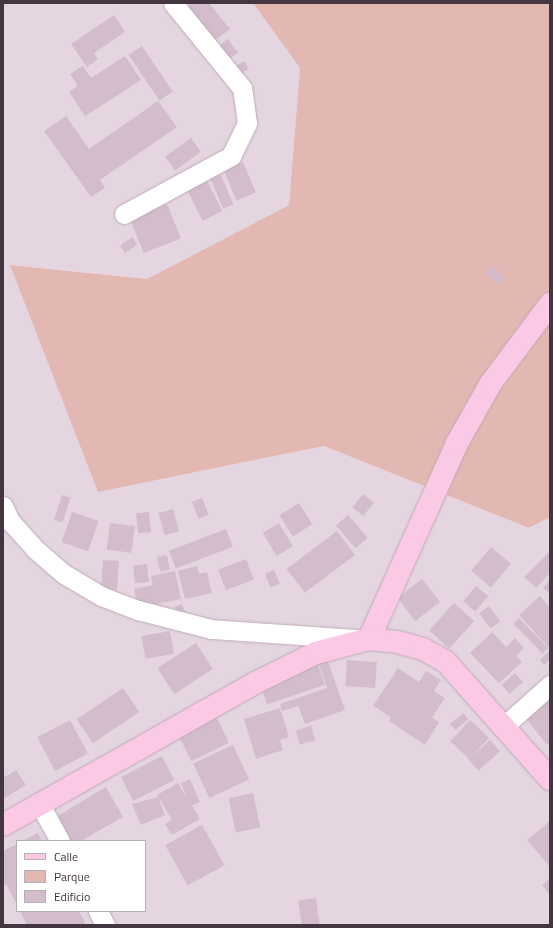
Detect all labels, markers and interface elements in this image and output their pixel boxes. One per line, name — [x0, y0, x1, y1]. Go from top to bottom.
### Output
legend — [16, 840, 146, 912]
text: Calle — [54, 847, 78, 866]
text: Parque — [54, 867, 90, 886]
text: Edificio — [54, 887, 90, 906]

